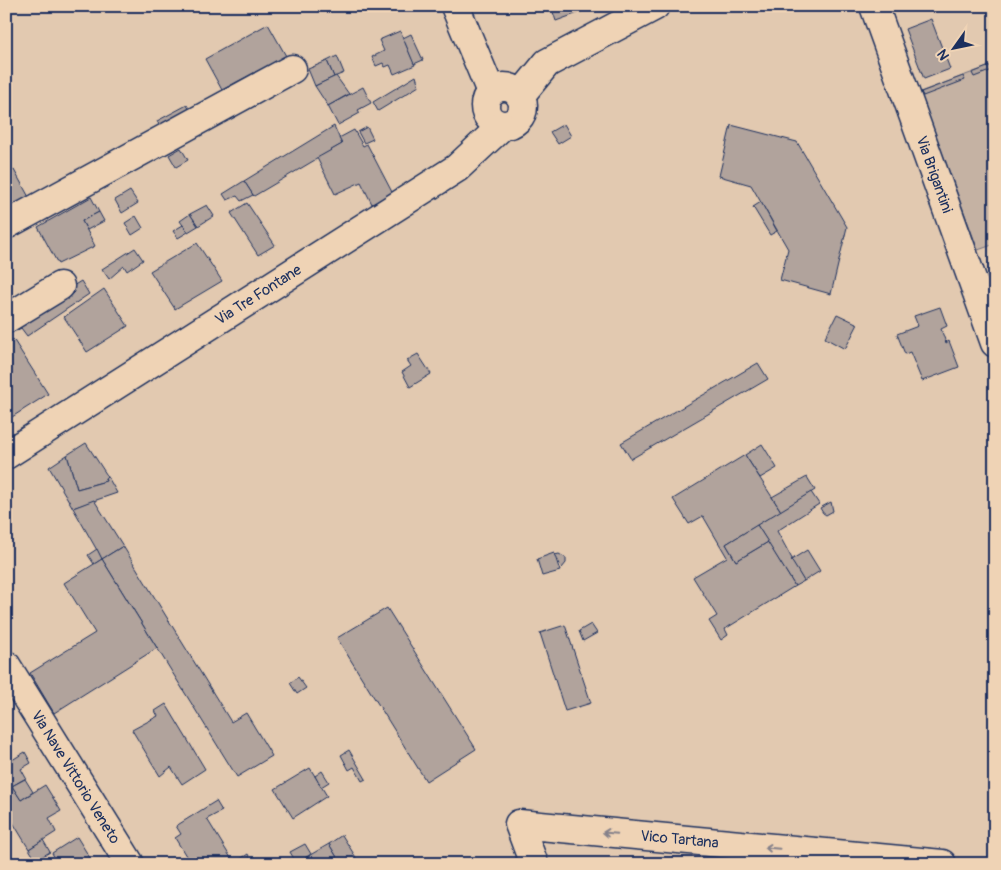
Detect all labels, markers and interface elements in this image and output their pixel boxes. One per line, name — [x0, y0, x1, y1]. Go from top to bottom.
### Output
north arrow — [928, 22, 978, 72]
text: N — [934, 46, 953, 63]
street label: Via Brigantini — [911, 133, 957, 216]
street label: Via Tre Fontane — [212, 260, 306, 329]
street label: Via Nave Vittorio Veneto — [27, 707, 124, 848]
street label: Vico Tartana — [640, 827, 719, 853]
one-way arrow — [602, 828, 618, 838]
one-way arrow — [764, 843, 780, 853]

